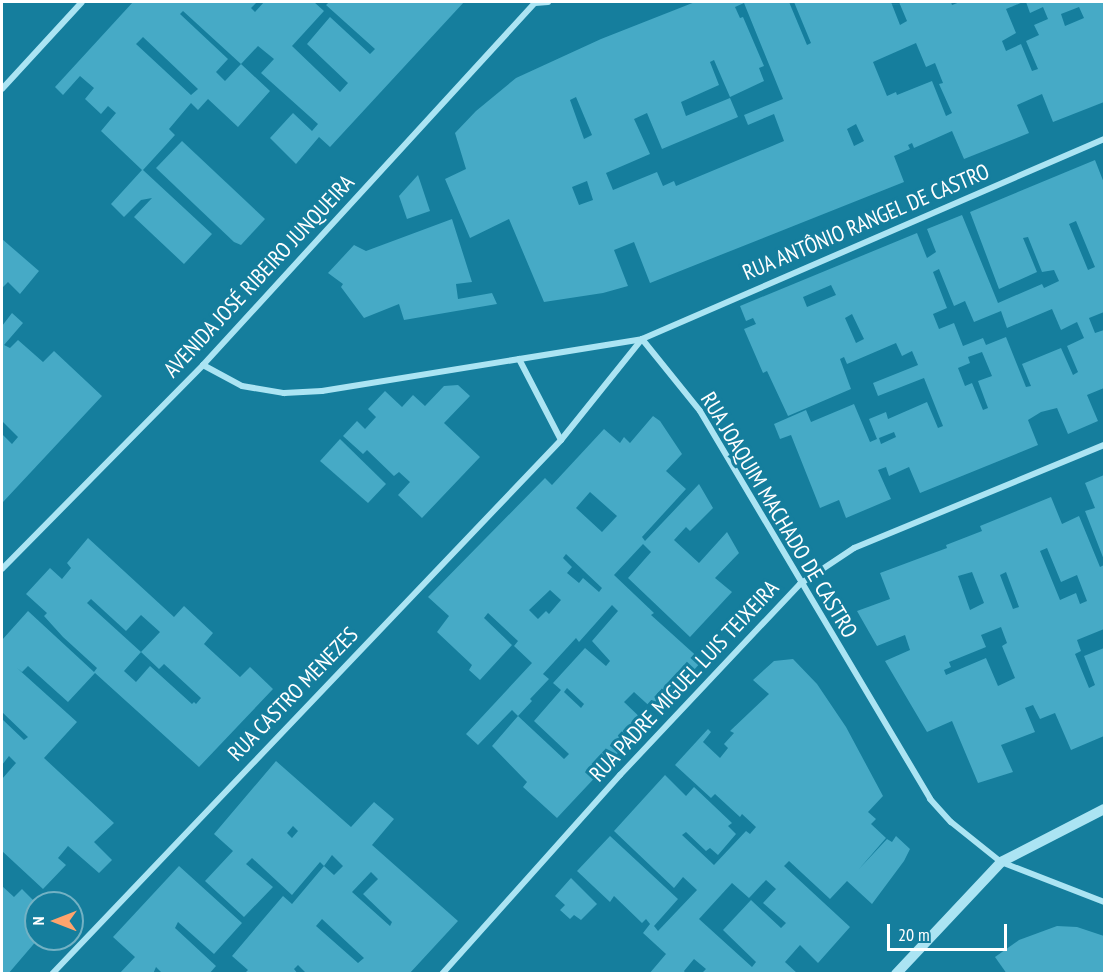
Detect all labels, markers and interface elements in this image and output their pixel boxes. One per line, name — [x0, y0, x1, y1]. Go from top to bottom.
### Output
street label: RUA ANTÔNIO RANGEL DE CASTRO — [738, 158, 994, 286]
street label: AVENIDA JOSÉ RIBEIRO JUNQUEIRA — [158, 169, 360, 383]
street label: RUA JOAQUIM MACHADO DE CASTRO — [695, 387, 863, 643]
street label: RUA PADRE MIGUEL LUIS TEIXEIRA — [583, 574, 785, 788]
street label: RUA CASTRO MENEZES — [222, 621, 364, 767]
north arrow — [24, 891, 84, 951]
scale bar — [890, 912, 1010, 950]
text: N — [28, 917, 48, 925]
text: 20 m — [898, 923, 930, 946]

